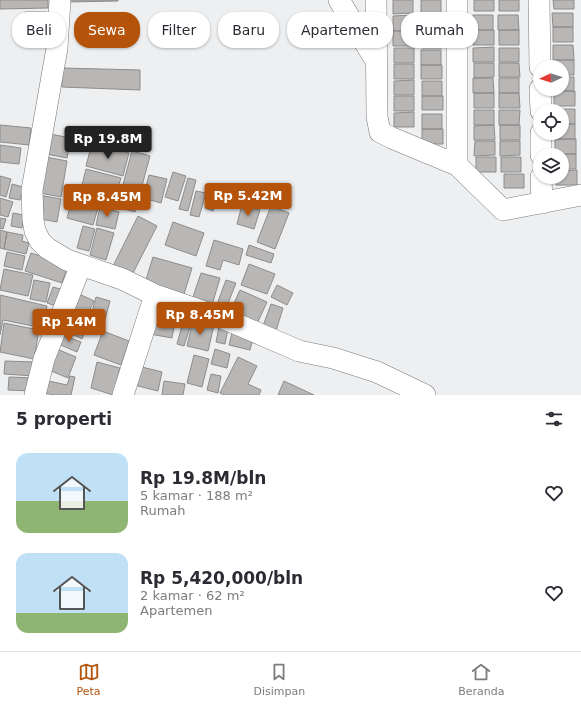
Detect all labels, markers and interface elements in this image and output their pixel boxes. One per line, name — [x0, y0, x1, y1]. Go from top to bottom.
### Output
chip: Beli — [12, 12, 66, 48]
chip: Sewa — [74, 12, 140, 48]
chip: Filter — [148, 12, 210, 48]
chip: Baru — [218, 12, 279, 48]
chip: Apartemen — [287, 12, 393, 48]
chip: Rumah — [401, 12, 478, 48]
north arrow — [533, 60, 569, 96]
map controls — [533, 60, 569, 184]
button: locate — [533, 104, 569, 140]
pin: Rp 19.8M — [67, 126, 149, 160]
text: Rp 19.8M — [74, 131, 142, 146]
button: layers — [533, 148, 569, 184]
pin: Rp 5.42M — [207, 183, 289, 217]
pin: Rp 8.45M — [66, 184, 148, 218]
text: Rp 5.42M — [214, 188, 282, 203]
text: Rp 8.45M — [73, 189, 141, 204]
pin: Rp 8.45M — [159, 302, 241, 336]
text: Rp 8.45M — [166, 307, 234, 322]
pin: Rp 14M — [36, 309, 102, 343]
text: Rp 14M — [42, 314, 96, 329]
icon: filters — [543, 408, 565, 430]
text: 5 properti — [16, 409, 112, 429]
text: Rp 19.8M/bln — [140, 468, 266, 488]
icon: home — [48, 469, 96, 517]
icon: heart — [543, 482, 565, 504]
text: 5 kamar · 188 m² — [140, 488, 253, 503]
text: Rumah — [140, 503, 186, 518]
text: Rp 5,420,000/bln — [140, 568, 303, 588]
icon: home — [48, 569, 96, 617]
icon: heart — [543, 582, 565, 604]
text: 2 kamar · 62 m² — [140, 588, 245, 603]
text: Apartemen — [140, 603, 212, 618]
tab: Peta — [76, 661, 101, 698]
tab: Disimpan — [254, 661, 305, 698]
tab: Beranda — [458, 661, 505, 698]

